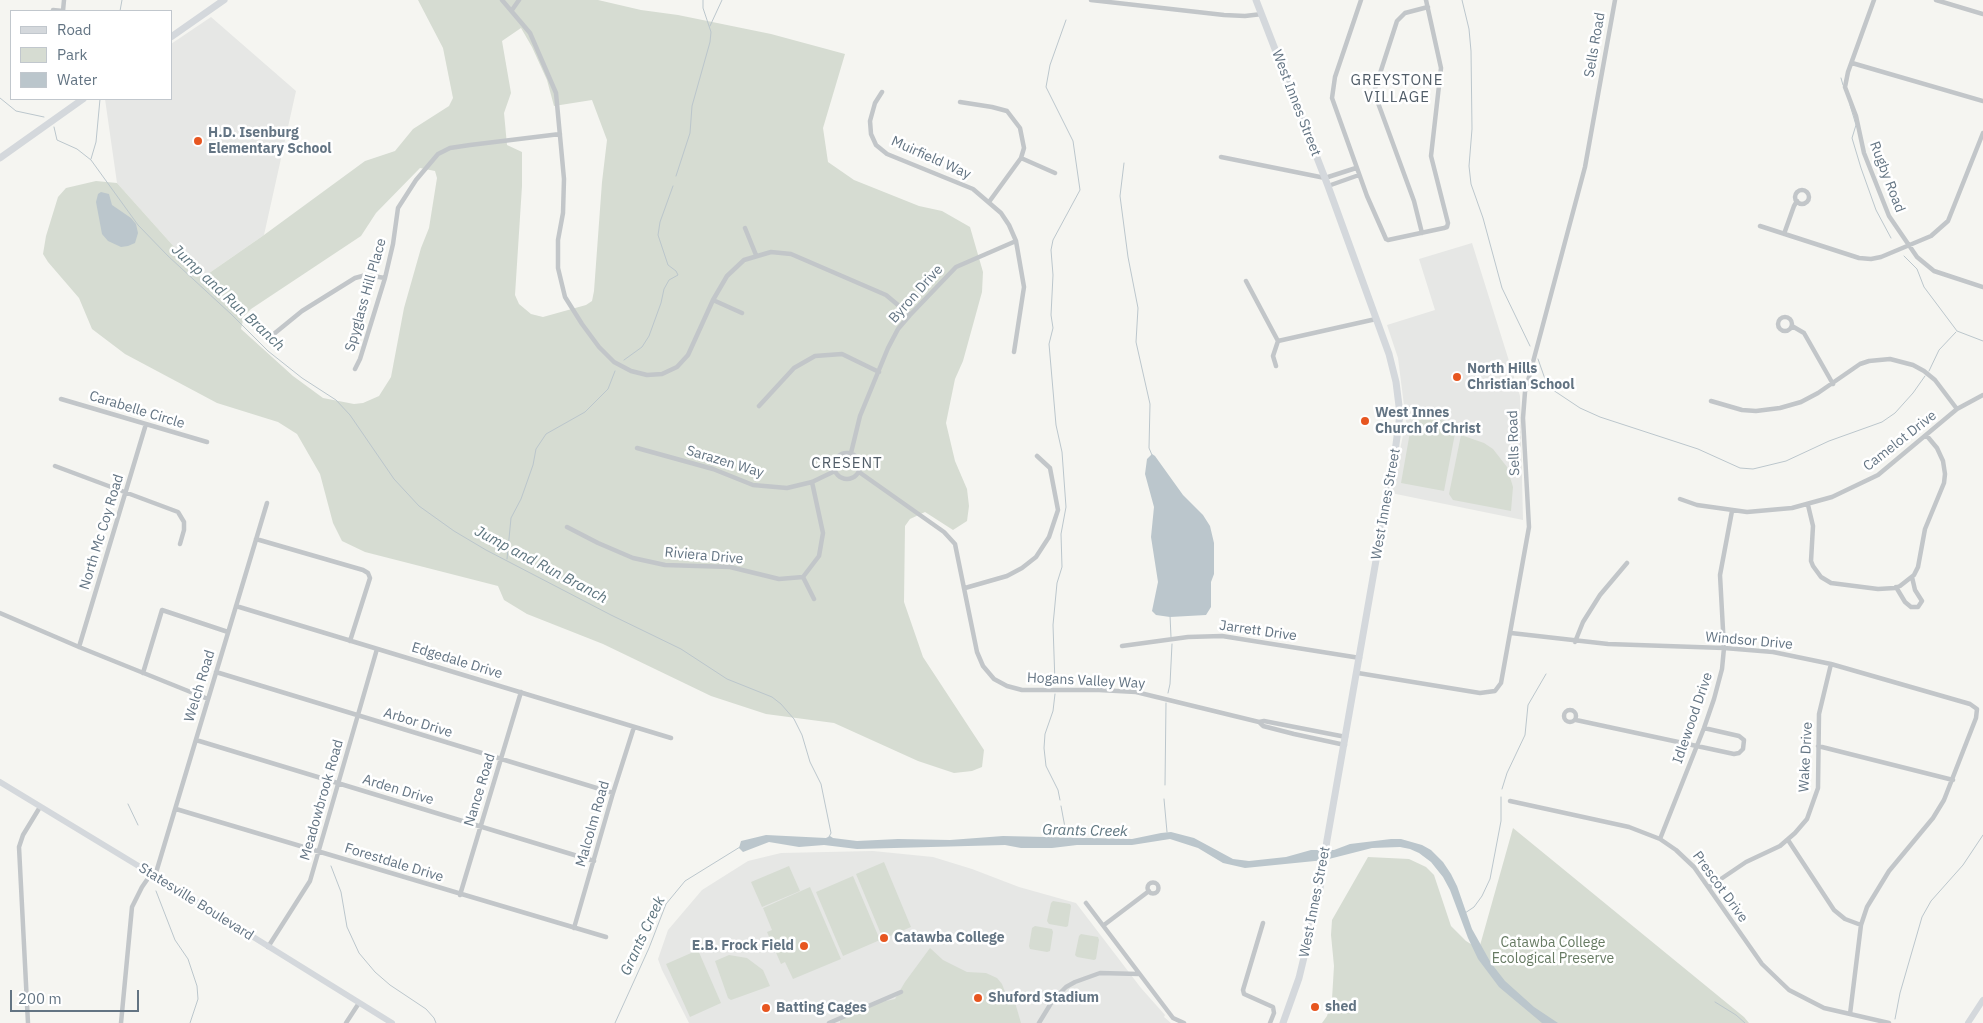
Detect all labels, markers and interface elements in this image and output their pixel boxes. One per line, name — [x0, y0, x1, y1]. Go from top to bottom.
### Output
legend — [10, 10, 172, 100]
street label: Sells Road — [1581, 11, 1609, 79]
text: Road — [57, 20, 92, 39]
text: Park — [57, 45, 87, 64]
street label: West Innes Street — [1268, 47, 1324, 159]
text: Water — [57, 70, 97, 89]
district label: GREYSTONE VILLAGE — [1349, 72, 1445, 107]
place label: H.D. Isenburg Elementary School — [208, 125, 332, 158]
street label: Muirfield Way — [888, 133, 974, 183]
marker: H.D. Isenburg Elementary School — [192, 135, 204, 147]
street label: Rugby Road — [1866, 139, 1908, 215]
street label: Spyglass Hill Place — [342, 236, 390, 354]
water label: Jump and Run Branch — [168, 241, 288, 355]
street label: Byron Drive — [885, 261, 947, 327]
place label: North Hills Christian School — [1467, 361, 1574, 394]
marker: North Hills Christian School — [1451, 371, 1463, 383]
street label: Carabelle Circle — [87, 388, 187, 432]
place label: West Innes Church of Christ — [1375, 405, 1481, 438]
street label: Camelot Drive — [1860, 407, 1940, 475]
street label: Sells Road — [1504, 410, 1524, 476]
marker: West Innes Church of Christ — [1359, 415, 1371, 427]
street label: Sarazen Way — [684, 442, 766, 482]
street label: West Innes Street — [1368, 447, 1404, 561]
district label: CRESENT — [810, 455, 884, 473]
street label: North Mc Coy Road — [76, 472, 128, 592]
water label: Jump and Run Branch — [472, 522, 610, 608]
street label: Riviera Drive — [664, 544, 744, 568]
street label: Jarrett Drive — [1218, 617, 1298, 645]
street label: Windsor Drive — [1705, 629, 1793, 653]
street label: Edgedale Drive — [410, 639, 504, 683]
street label: Welch Road — [181, 648, 219, 724]
street label: Hogans Valley Way — [1026, 670, 1146, 692]
street label: Idlewood Drive — [1670, 670, 1716, 766]
street label: Arbor Drive — [382, 705, 454, 741]
street label: Wake Drive — [1796, 721, 1816, 793]
street label: Meadowbrook Road — [297, 738, 347, 862]
street label: Nance Road — [461, 751, 499, 829]
street label: Arden Drive — [360, 771, 436, 809]
street label: Malcolm Road — [573, 779, 613, 869]
water label: Grants Creek — [1042, 821, 1128, 841]
street label: Forestdale Drive — [343, 840, 445, 886]
street label: West Innes Street — [1296, 845, 1334, 959]
street label: Prescot Drive — [1689, 848, 1751, 926]
street label: Statesville Boulevard — [135, 860, 257, 944]
water label: Grants Creek — [617, 894, 669, 978]
place label: Catawba College — [894, 930, 1005, 946]
marker: Catawba College — [878, 932, 890, 944]
park label: Catawba College Ecological Preserve — [1492, 935, 1614, 968]
place label: E.B. Frock Field — [692, 938, 794, 954]
marker: E.B. Frock Field — [798, 940, 810, 952]
scale bar — [12, 980, 141, 1012]
text: 200 m — [18, 989, 62, 1008]
place label: Shuford Stadium — [988, 990, 1099, 1006]
marker: Shuford Stadium — [972, 992, 984, 1004]
place label: shed — [1325, 999, 1357, 1015]
place label: Batting Cages — [776, 1000, 867, 1016]
marker: shed — [1309, 1001, 1321, 1013]
marker: Batting Cages — [760, 1002, 772, 1014]

